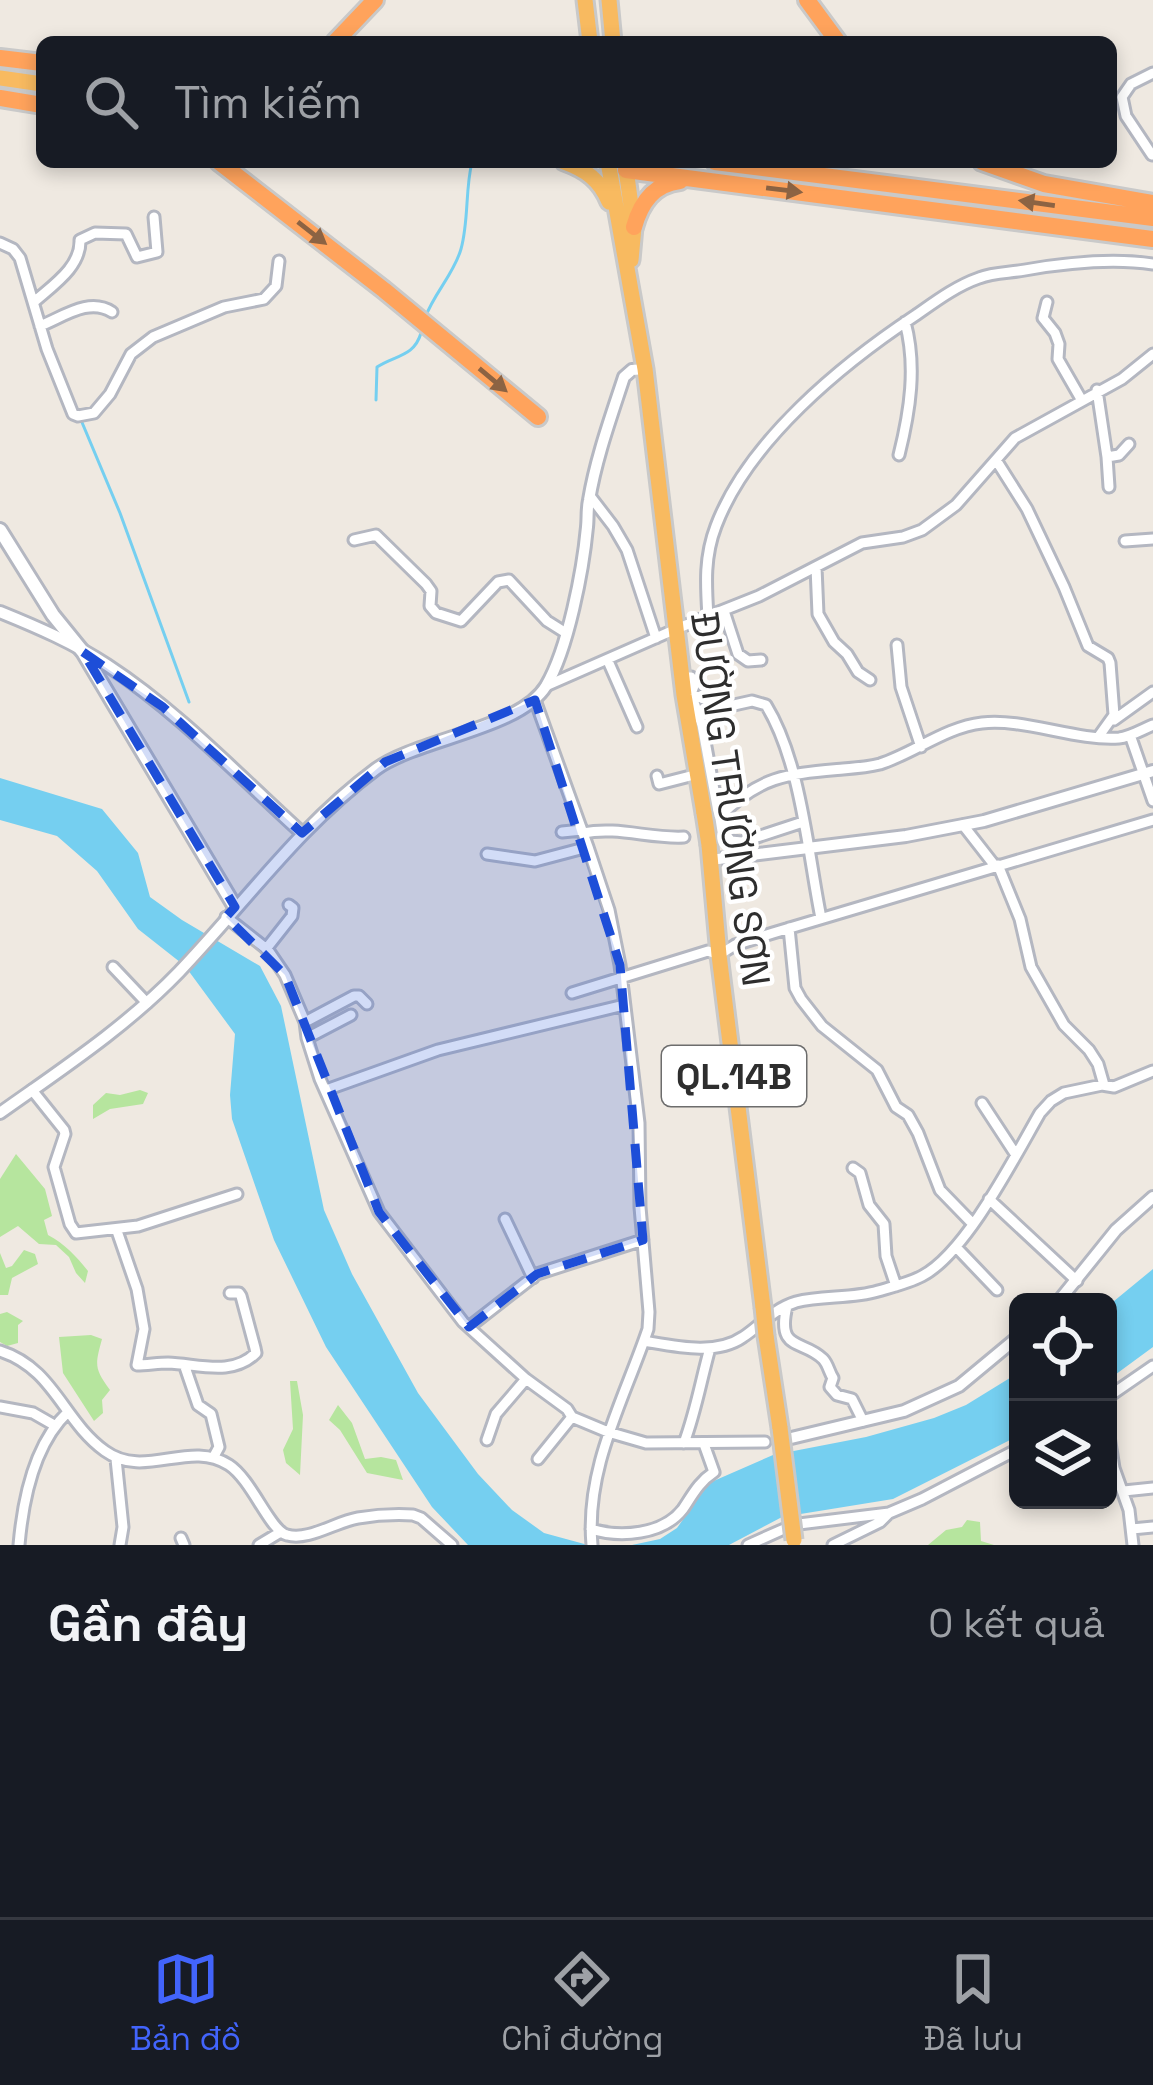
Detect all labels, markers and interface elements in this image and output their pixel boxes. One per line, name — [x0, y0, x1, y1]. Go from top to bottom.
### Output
search box — [36, 36, 1117, 168]
icon: search — [78, 69, 144, 135]
text: Tìm kiếm — [174, 74, 362, 131]
one-way arrow — [766, 181, 803, 200]
one-way arrow — [1018, 193, 1055, 212]
one-way arrow — [297, 220, 328, 245]
one-way arrow — [478, 367, 509, 392]
street label: ĐƯỜNG TRƯỜNG SƠN — [680, 609, 781, 989]
road number: QL.14B — [662, 1046, 806, 1106]
map controls — [1009, 1293, 1117, 1509]
button: locate — [1009, 1293, 1117, 1401]
button: layers — [1009, 1401, 1117, 1509]
text: Gần đây — [48, 1591, 248, 1656]
text: 0 kết quả — [928, 1599, 1105, 1648]
tab: Bản đồ — [130, 1946, 241, 2060]
tab: Chỉ đường — [501, 1946, 664, 2060]
tab: Đã lưu — [924, 1946, 1023, 2060]

